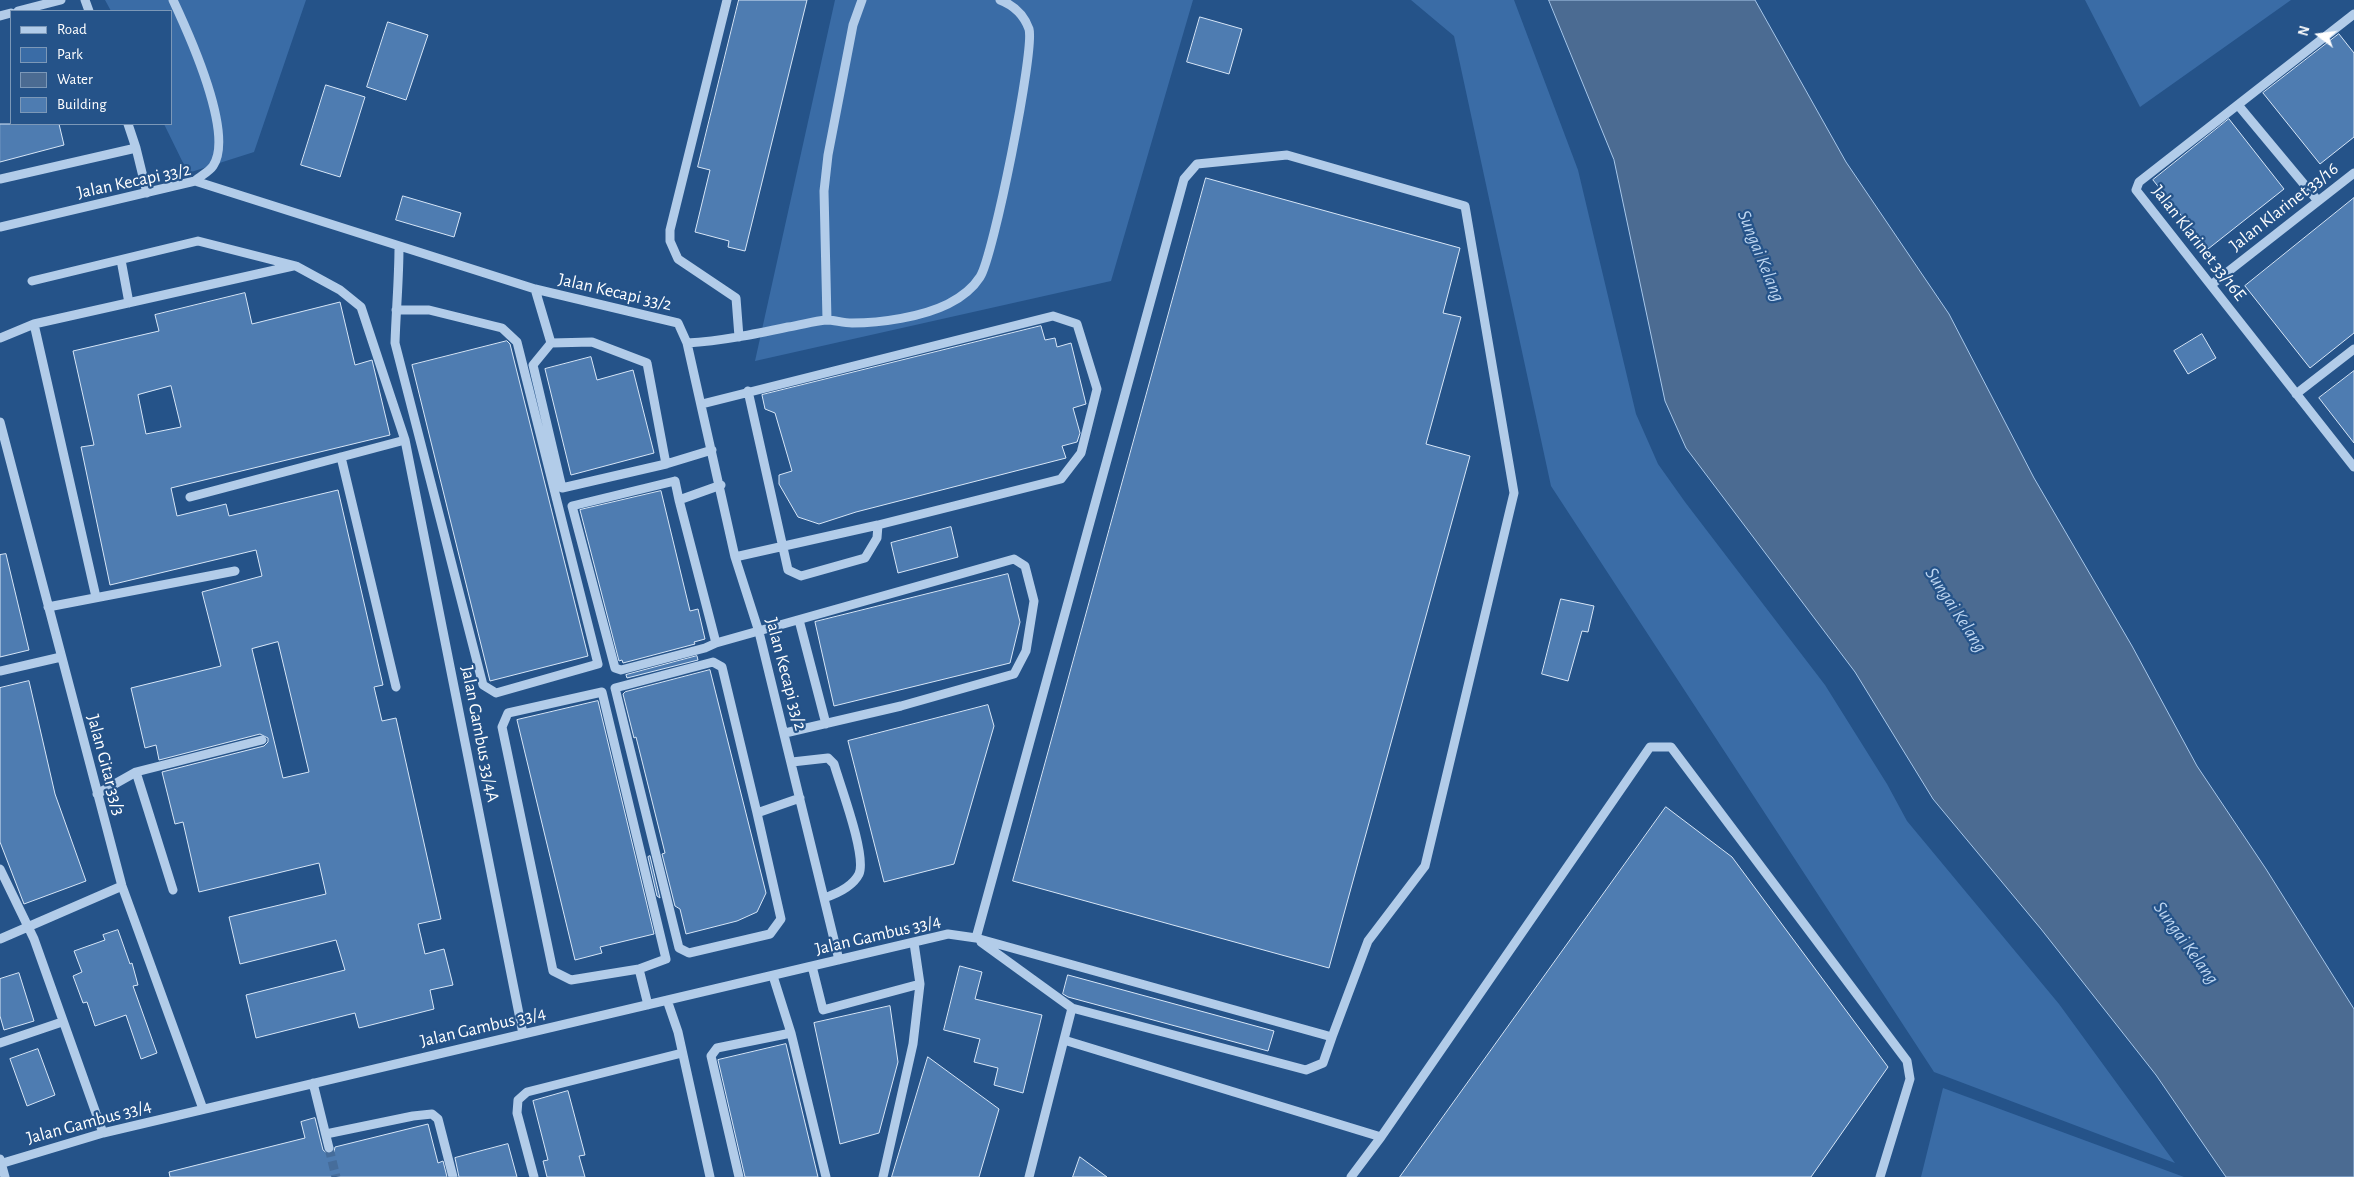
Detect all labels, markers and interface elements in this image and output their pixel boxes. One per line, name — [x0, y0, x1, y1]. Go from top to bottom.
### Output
legend — [10, 10, 172, 125]
north arrow — [2294, 10, 2344, 60]
text: Road — [57, 22, 87, 37]
text: N — [2296, 25, 2313, 38]
text: Park — [57, 47, 83, 62]
text: Water — [57, 72, 93, 87]
text: Building — [57, 97, 107, 112]
street label: Jalan Kecapi 33/2 — [75, 158, 193, 204]
street label: Jalan Klarinet 33/16 — [2225, 158, 2343, 256]
street label: Jalan Klarinet 33/16E — [2147, 181, 2251, 305]
water label: Sungai Kelang — [1732, 207, 1790, 305]
street label: Jalan Kecapi 33/2 — [556, 268, 674, 316]
water label: Sungai Kelang — [1920, 563, 1992, 657]
street label: Jalan Kecapi 33/2 — [761, 615, 811, 733]
street label: Jalan Gambus 33/4A — [456, 664, 504, 804]
street label: Jalan Gitar 33/3 — [82, 712, 130, 818]
water label: Sungai Kelang — [2148, 897, 2224, 989]
street label: Jalan Gambus 33/4 — [813, 910, 943, 960]
street label: Jalan Gambus 33/4 — [418, 1002, 548, 1052]
street label: Jalan Gambus 33/4 — [24, 1095, 154, 1149]

